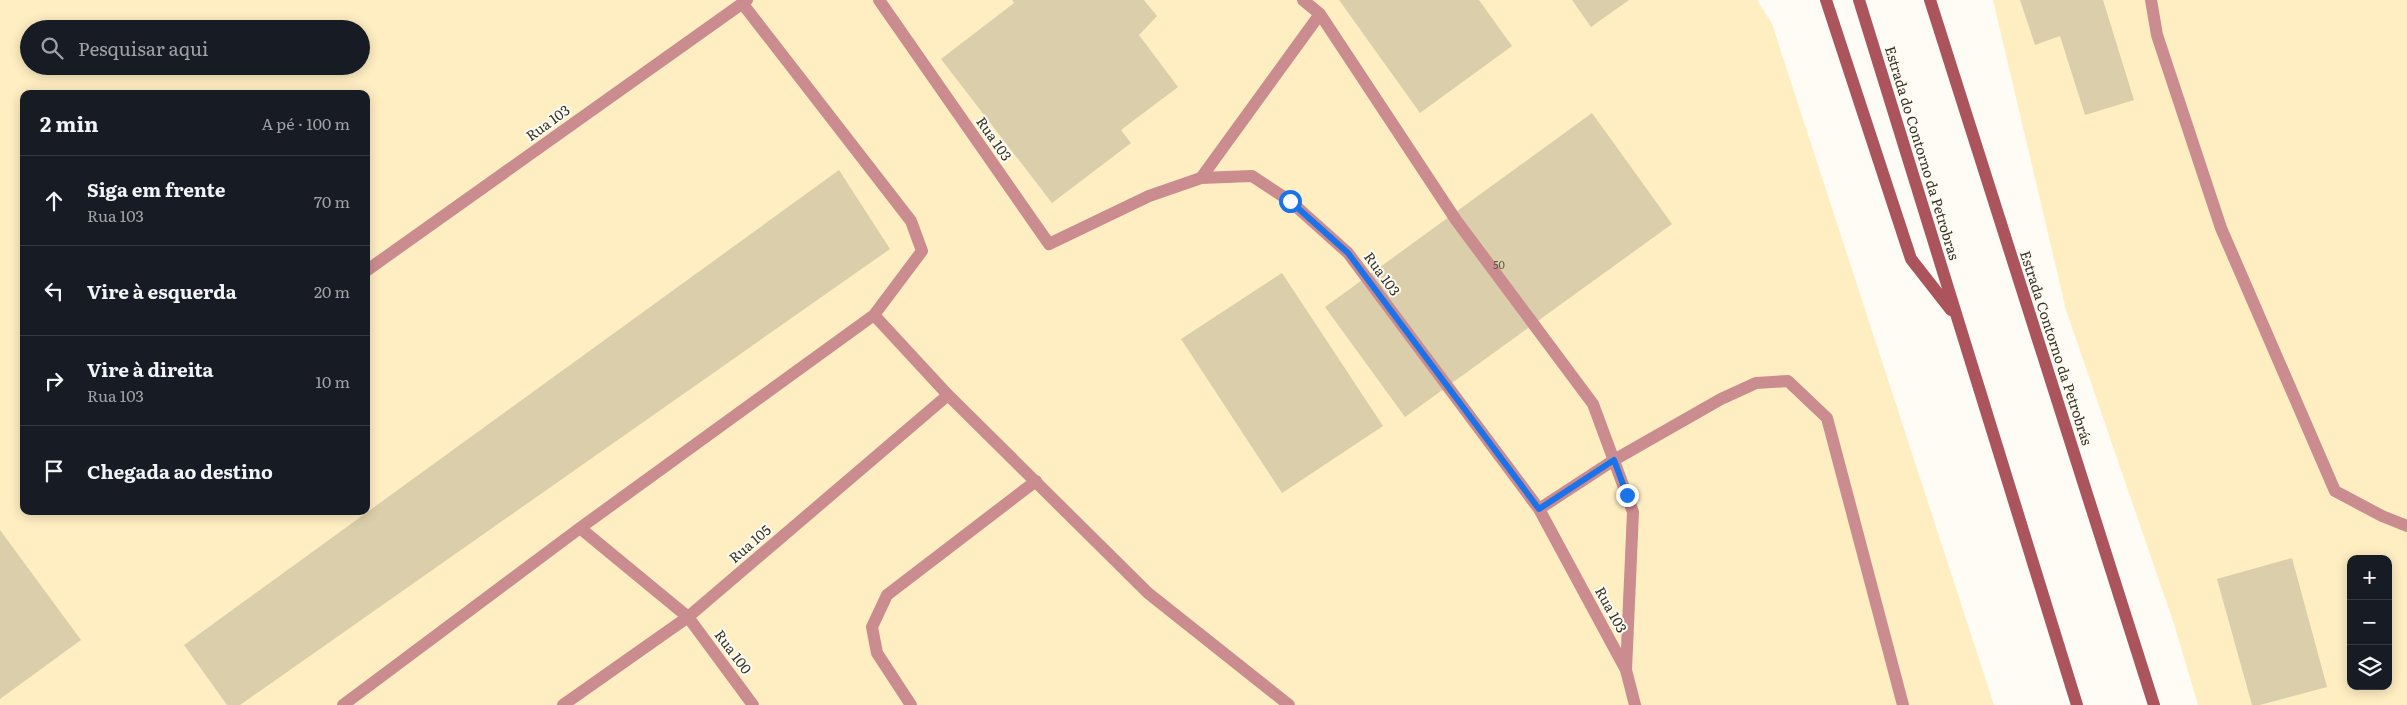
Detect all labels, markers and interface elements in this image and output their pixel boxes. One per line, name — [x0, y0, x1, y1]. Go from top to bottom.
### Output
search box — [20, 20, 370, 75]
icon: search — [38, 34, 66, 62]
text: Pesquisar aqui — [78, 34, 208, 62]
street label: Estrada do Contorno da Petrobras — [1881, 43, 1965, 262]
street label: Rua 103 — [521, 99, 573, 145]
text: 2 min — [40, 107, 99, 138]
text: A pé · 100 m — [261, 111, 350, 135]
street label: Rua 103 — [972, 112, 1017, 165]
text: Siga em frente — [87, 175, 225, 203]
icon: ahead — [40, 187, 68, 215]
text: 70 m — [314, 189, 350, 213]
route start — [1279, 190, 1302, 213]
text: Rua 103 — [87, 203, 144, 227]
street label: Rua 103 — [1360, 247, 1406, 299]
street label: Estrada Contorno da Petrobrás — [2016, 248, 2098, 447]
house number: 50 — [1493, 256, 1505, 272]
icon: left — [40, 277, 68, 305]
text: Vire à esquerda — [87, 277, 237, 305]
text: 20 m — [314, 279, 350, 303]
text: Vire à direita — [87, 355, 214, 383]
icon: right — [40, 367, 68, 395]
text: 10 m — [316, 369, 350, 393]
text: Rua 103 — [87, 383, 144, 407]
icon: arrive — [40, 457, 68, 485]
text: Chegada ao destino — [87, 457, 273, 485]
route end — [1616, 484, 1639, 507]
street label: Rua 105 — [724, 519, 775, 567]
map controls — [2347, 555, 2392, 690]
button: + — [2347, 555, 2392, 600]
street label: Rua 103 — [1591, 583, 1633, 636]
button: − — [2347, 600, 2392, 645]
street label: Rua 100 — [711, 625, 757, 678]
button: layers — [2347, 645, 2392, 690]

